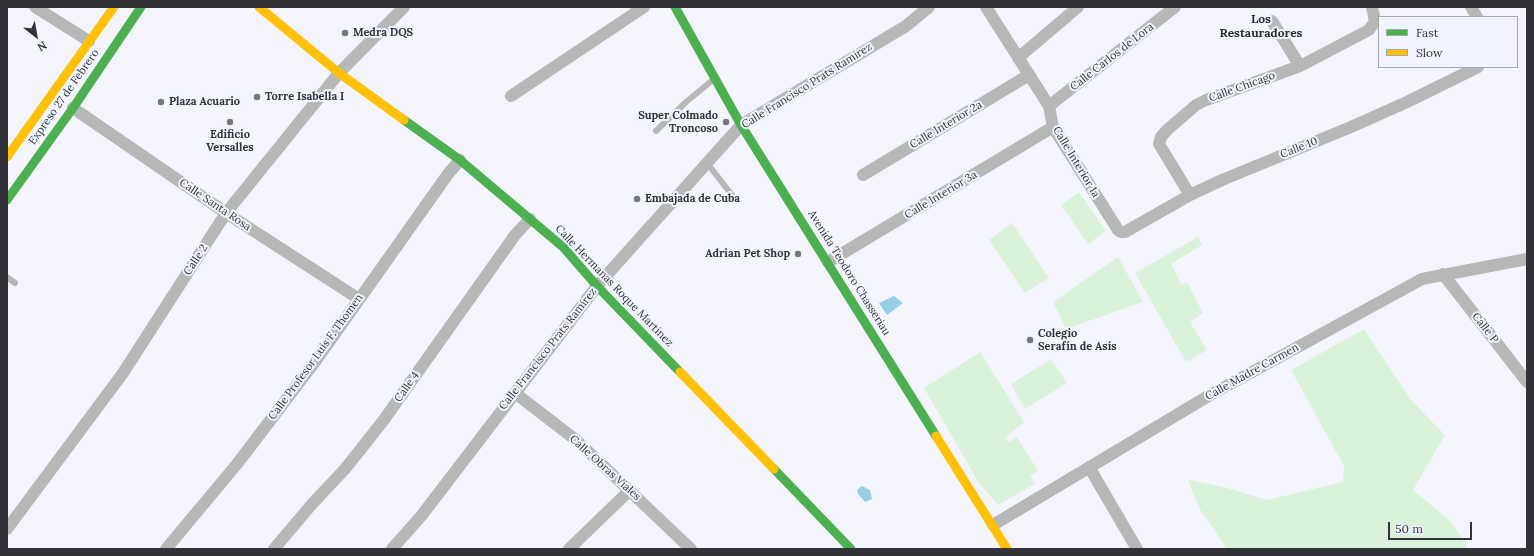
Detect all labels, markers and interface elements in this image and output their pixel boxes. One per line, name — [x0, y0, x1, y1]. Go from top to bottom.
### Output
district label: Los Restauradores — [1220, 13, 1302, 41]
north arrow — [16, 16, 56, 56]
legend — [1378, 16, 1518, 68]
street label: Calle Carlos de Lora — [1068, 20, 1156, 94]
text: Fast — [1416, 25, 1439, 40]
place label: Medra DQS — [353, 26, 413, 40]
marker: Medra DQS — [340, 28, 350, 38]
text: N — [35, 38, 49, 54]
street label: Calle Francisco Prats Ramírez — [739, 40, 875, 132]
text: Slow — [1416, 45, 1443, 60]
street label: Expreso 27 de Febrero — [26, 47, 102, 147]
street label: Calle Chicago — [1207, 69, 1277, 105]
place label: Torre Isabella I — [265, 90, 344, 104]
marker: Torre Isabella I — [252, 92, 262, 102]
place label: Plaza Acuario — [169, 95, 240, 109]
marker: Plaza Acuario — [156, 97, 166, 107]
street label: Calle Interior 2a — [907, 98, 985, 152]
place label: Super Colmado Troncoso — [638, 109, 718, 135]
marker: Edificio Versalles — [225, 117, 235, 127]
marker: Super Colmado Troncoso — [721, 117, 731, 127]
street label: Calle Interior 1a — [1050, 124, 1102, 200]
place label: Edificio Versalles — [206, 128, 254, 154]
street label: Calle 10 — [1278, 135, 1320, 161]
street label: Calle Interior 3a — [902, 168, 980, 222]
street label: Calle Santa Rosa — [177, 176, 253, 234]
place label: Embajada de Cuba — [645, 192, 740, 206]
marker: Embajada de Cuba — [632, 194, 642, 204]
street label: Avenida Teodoro Chasseriau — [805, 208, 893, 338]
street label: Calle Hermanas Roque Martínez — [552, 222, 676, 350]
street label: Calle 2 — [181, 242, 211, 278]
place label: Adrian Pet Shop — [705, 247, 790, 261]
marker: Adrian Pet Shop — [793, 249, 803, 259]
street label: Calle Francisco Prats Ramírez — [496, 285, 600, 413]
street label: Calle Profesor Luis F. Thomen — [266, 292, 366, 422]
street label: Calle P — [1469, 310, 1501, 346]
place label: Colegio Serafín de Asís — [1038, 327, 1117, 353]
marker: Colegio Serafín de Asís — [1025, 335, 1035, 345]
street label: Calle Madre Carmen — [1203, 341, 1301, 403]
street label: Calle 4 — [392, 369, 422, 405]
street label: Calle Obras Viales — [567, 432, 643, 504]
scale bar — [1390, 514, 1474, 540]
text: 50 m — [1395, 521, 1423, 536]

